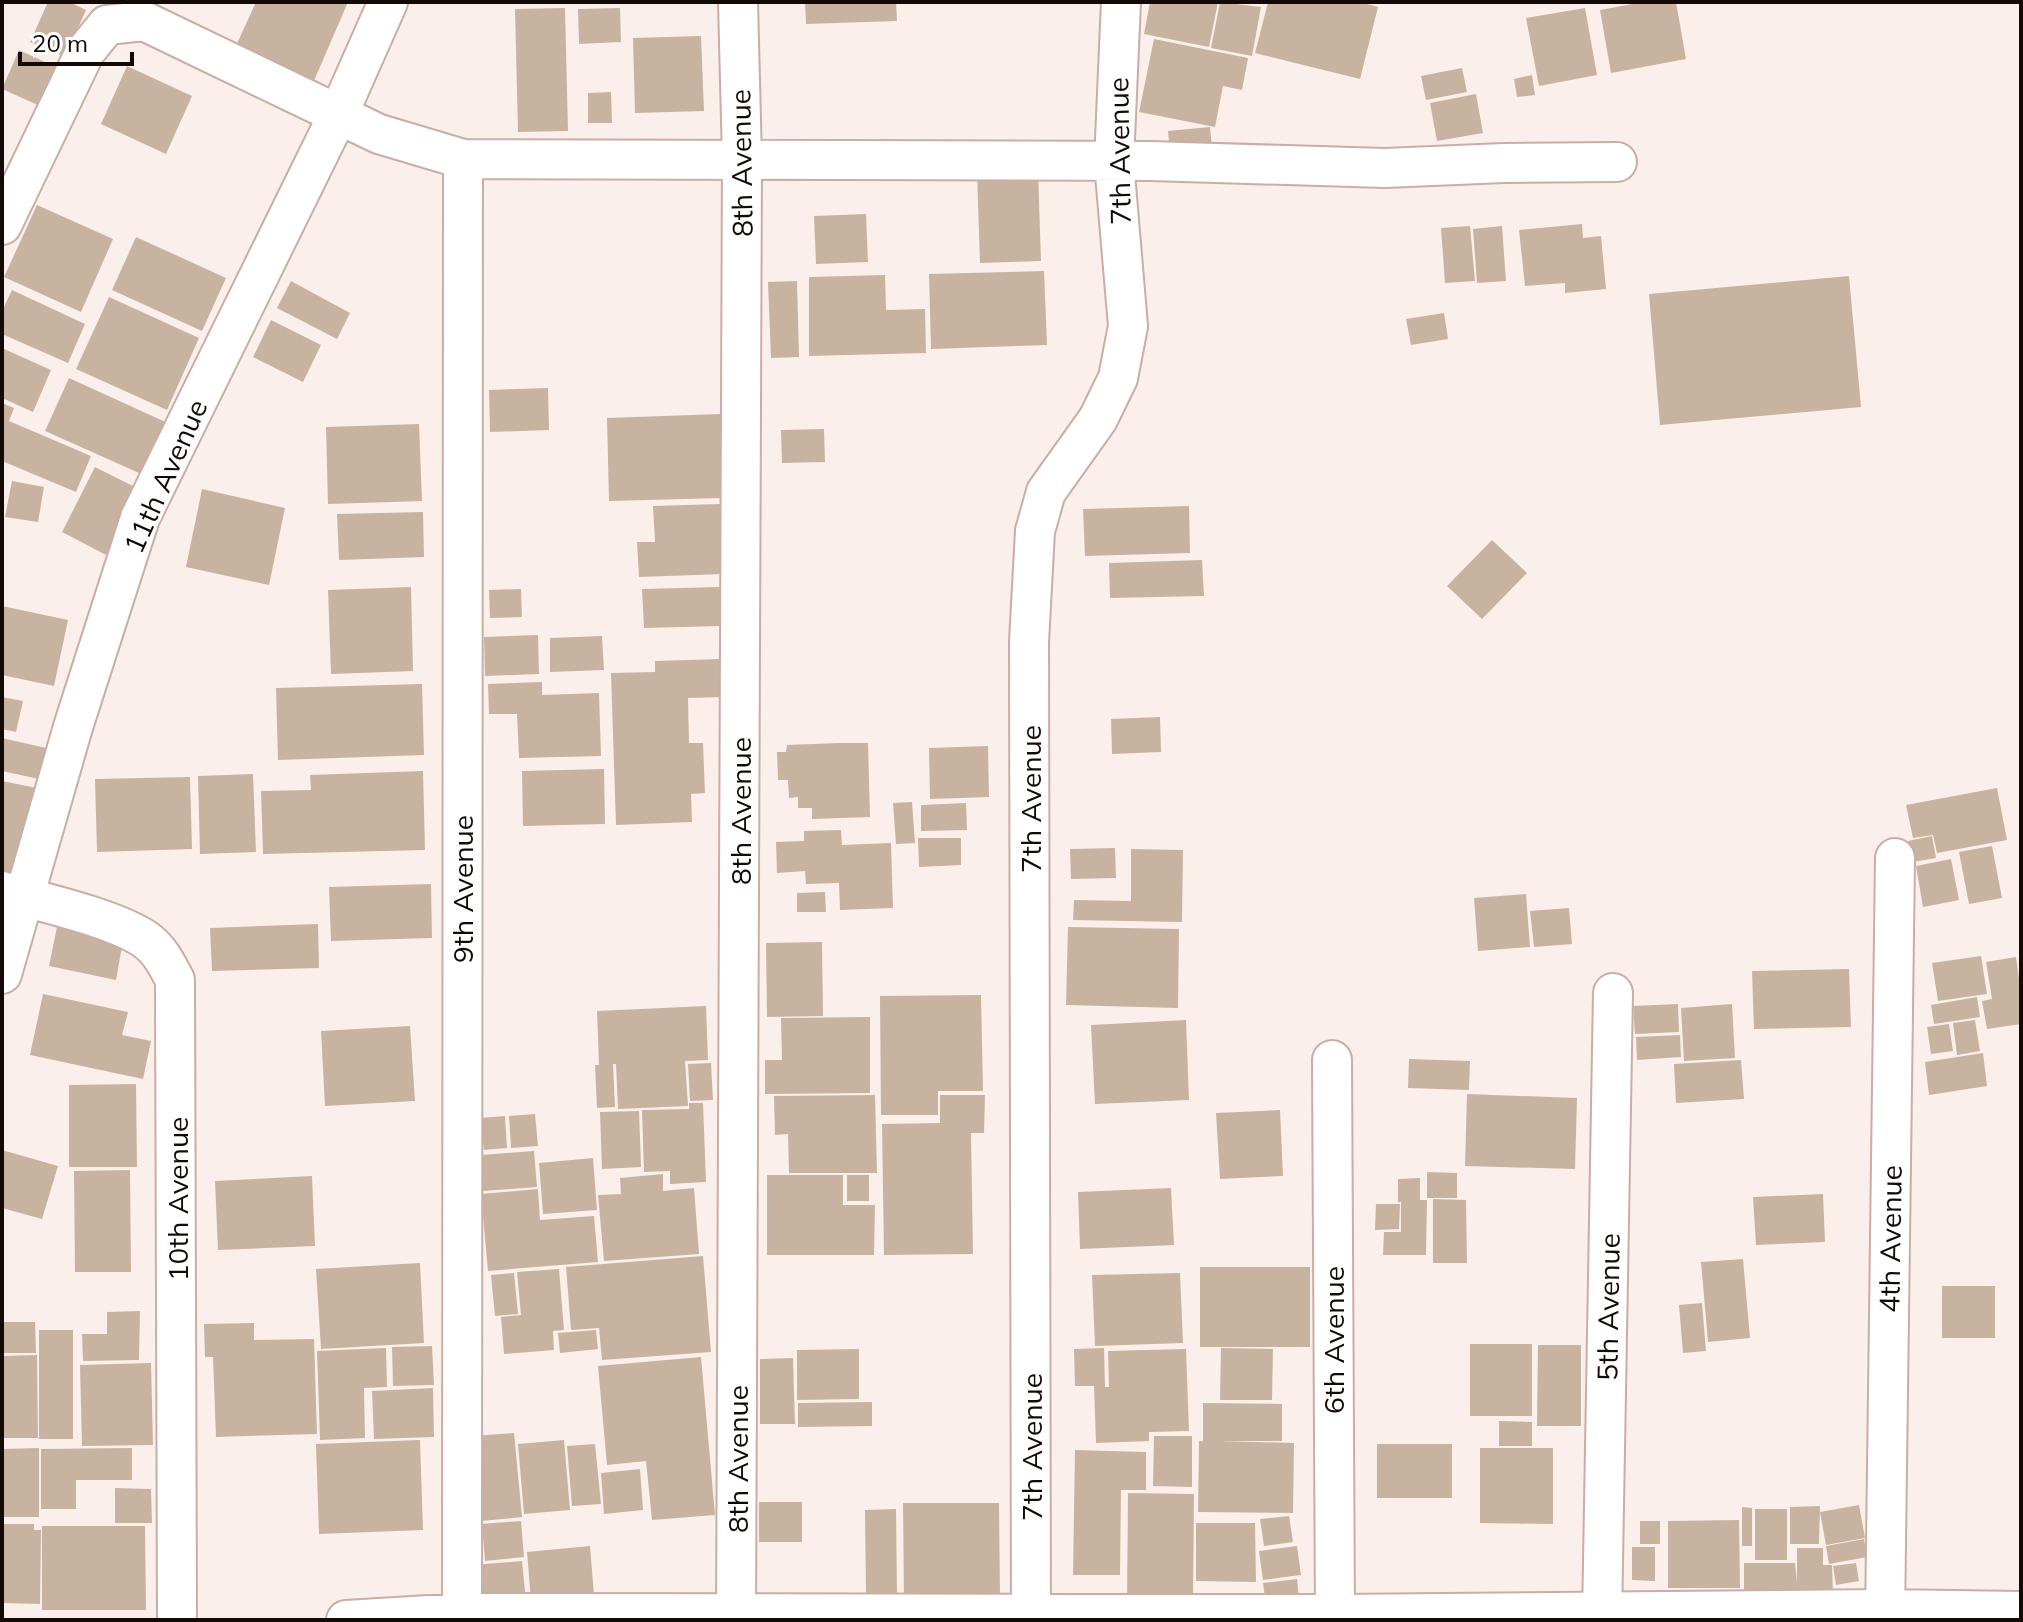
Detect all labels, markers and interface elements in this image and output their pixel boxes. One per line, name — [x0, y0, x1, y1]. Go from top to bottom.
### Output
scale bar — [20, 16, 132, 66]
text: 20 m — [32, 28, 88, 58]
street label: 7th Avenue — [1100, 77, 1138, 225]
street label: 8th Avenue — [722, 89, 760, 237]
street label: 11th Avenue — [116, 394, 214, 558]
street label: 7th Avenue — [1013, 725, 1048, 873]
street label: 8th Avenue — [723, 737, 758, 885]
street label: 9th Avenue — [445, 815, 480, 963]
street label: 10th Avenue — [160, 1117, 195, 1281]
street label: 4th Avenue — [1871, 1165, 1909, 1313]
street label: 5th Avenue — [1589, 1233, 1627, 1381]
street label: 6th Avenue — [1316, 1266, 1351, 1414]
street label: 7th Avenue — [1014, 1373, 1049, 1521]
street label: 8th Avenue — [720, 1385, 755, 1533]

